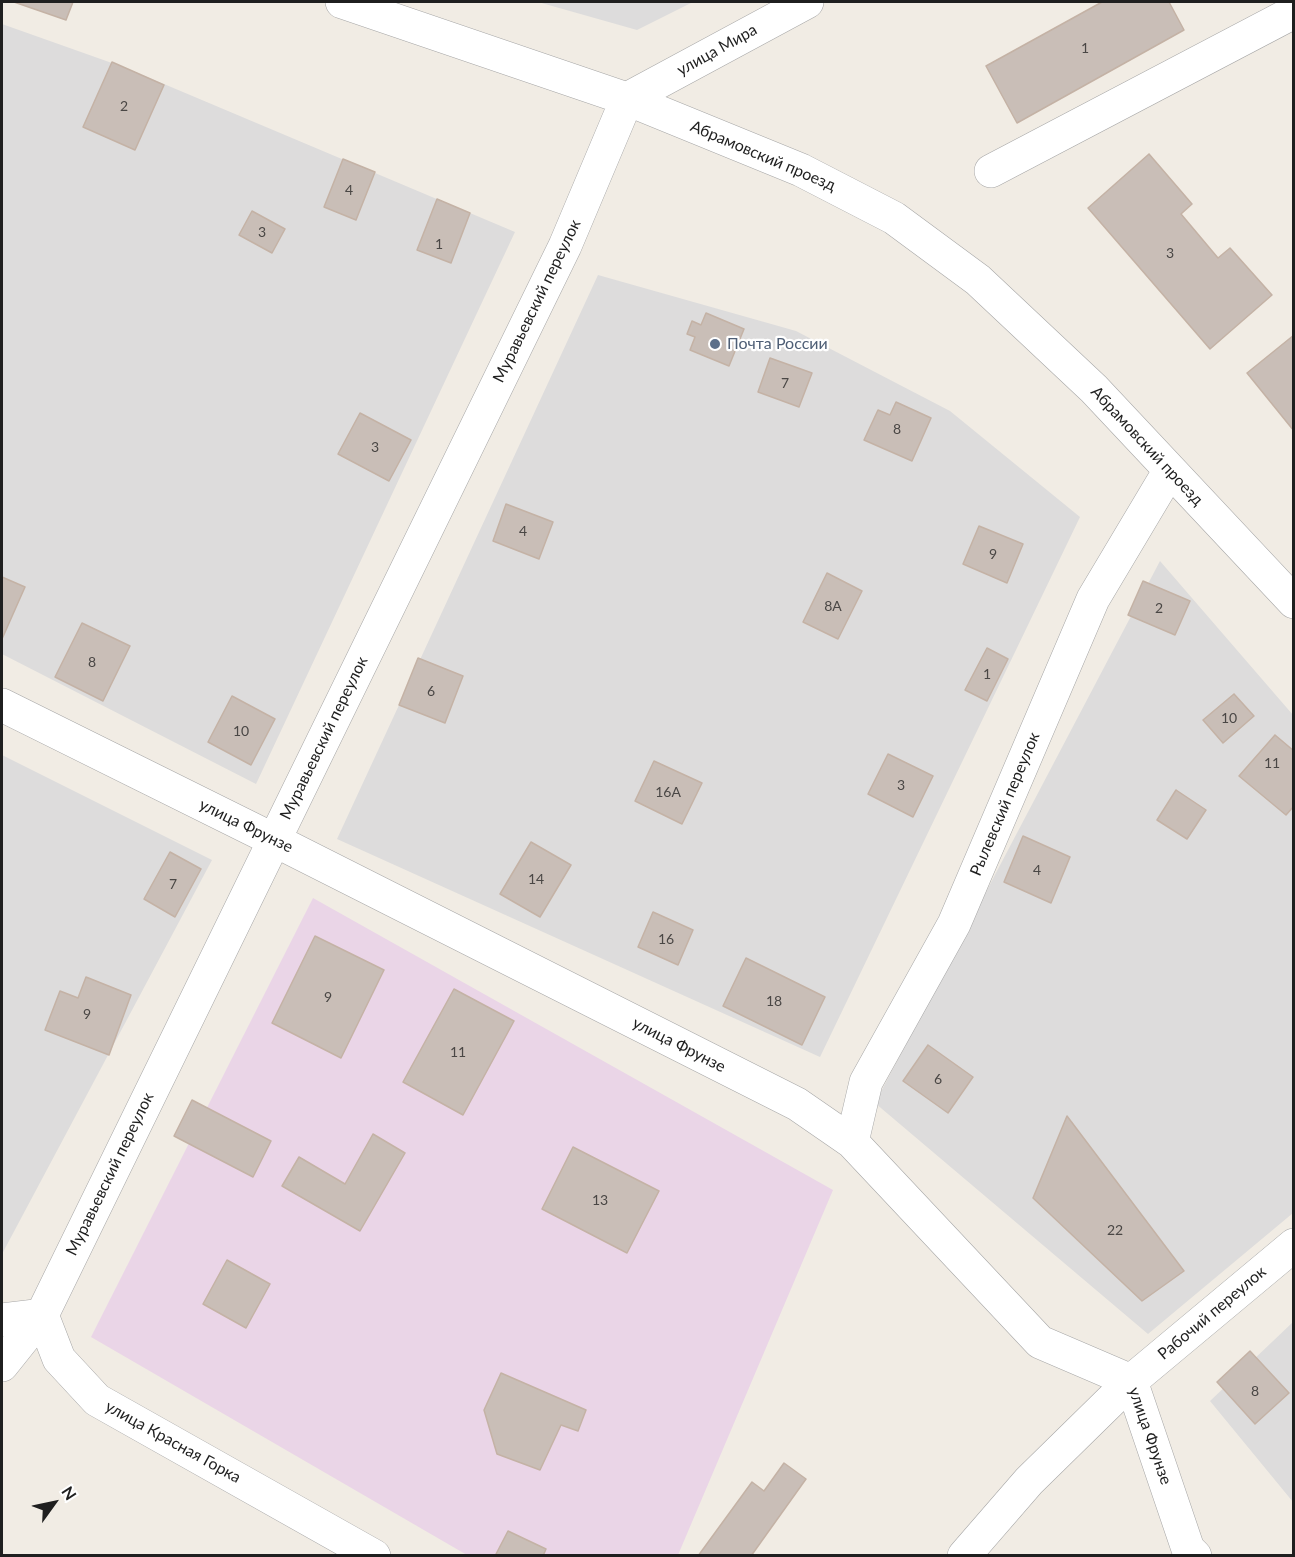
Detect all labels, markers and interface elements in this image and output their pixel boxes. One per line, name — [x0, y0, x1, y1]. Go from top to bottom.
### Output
street label: улица Мира — [674, 20, 760, 80]
house number: 1 — [1081, 40, 1089, 56]
house number: 2 — [120, 98, 128, 114]
street label: Абрамовский проезд — [687, 117, 839, 195]
house number: 4 — [345, 182, 353, 198]
street label: Муравьевский переулок — [489, 216, 585, 386]
house number: 3 — [258, 224, 266, 240]
house number: 1 — [435, 236, 443, 252]
house number: 3 — [1166, 245, 1174, 261]
place label: Почта России — [727, 334, 828, 354]
marker: Почта России — [708, 337, 722, 351]
house number: 7 — [781, 375, 789, 391]
street label: Абрамовский проезд — [1087, 382, 1207, 510]
house number: 8 — [893, 421, 901, 437]
house number: 3 — [371, 439, 379, 455]
house number: 4 — [519, 523, 527, 539]
house number: 9 — [989, 546, 997, 562]
house number: 8А — [824, 598, 842, 614]
house number: 2 — [1155, 600, 1163, 616]
street label: Муравьевский переулок — [276, 653, 372, 823]
house number: 8 — [88, 654, 96, 670]
house number: 1 — [983, 666, 991, 682]
house number: 6 — [427, 683, 435, 699]
house number: 10 — [1221, 710, 1237, 726]
house number: 10 — [233, 723, 249, 739]
street label: Рылевский переулок — [966, 729, 1044, 879]
house number: 11 — [1264, 755, 1280, 771]
house number: 3 — [897, 777, 905, 793]
house number: 16А — [655, 784, 681, 800]
street label: улица Фрунзе — [196, 795, 296, 857]
house number: 4 — [1033, 862, 1041, 878]
house number: 14 — [528, 871, 544, 887]
house number: 7 — [169, 876, 177, 892]
house number: 16 — [658, 931, 674, 947]
house number: 9 — [324, 989, 332, 1005]
house number: 18 — [766, 993, 782, 1009]
house number: 9 — [83, 1006, 91, 1022]
street label: улица Фрунзе — [629, 1013, 729, 1077]
house number: 11 — [450, 1044, 466, 1060]
house number: 6 — [934, 1071, 942, 1087]
street label: Муравьевский переулок — [62, 1089, 158, 1259]
house number: 13 — [592, 1192, 608, 1208]
house number: 22 — [1107, 1222, 1123, 1238]
street label: Рабочий переулок — [1154, 1262, 1270, 1364]
house number: 8 — [1251, 1383, 1259, 1399]
street label: улица Фрунзе — [1124, 1385, 1176, 1487]
street label: улица Красная Горка — [102, 1397, 244, 1487]
north arrow — [24, 1473, 84, 1533]
text: N — [58, 1483, 81, 1503]

